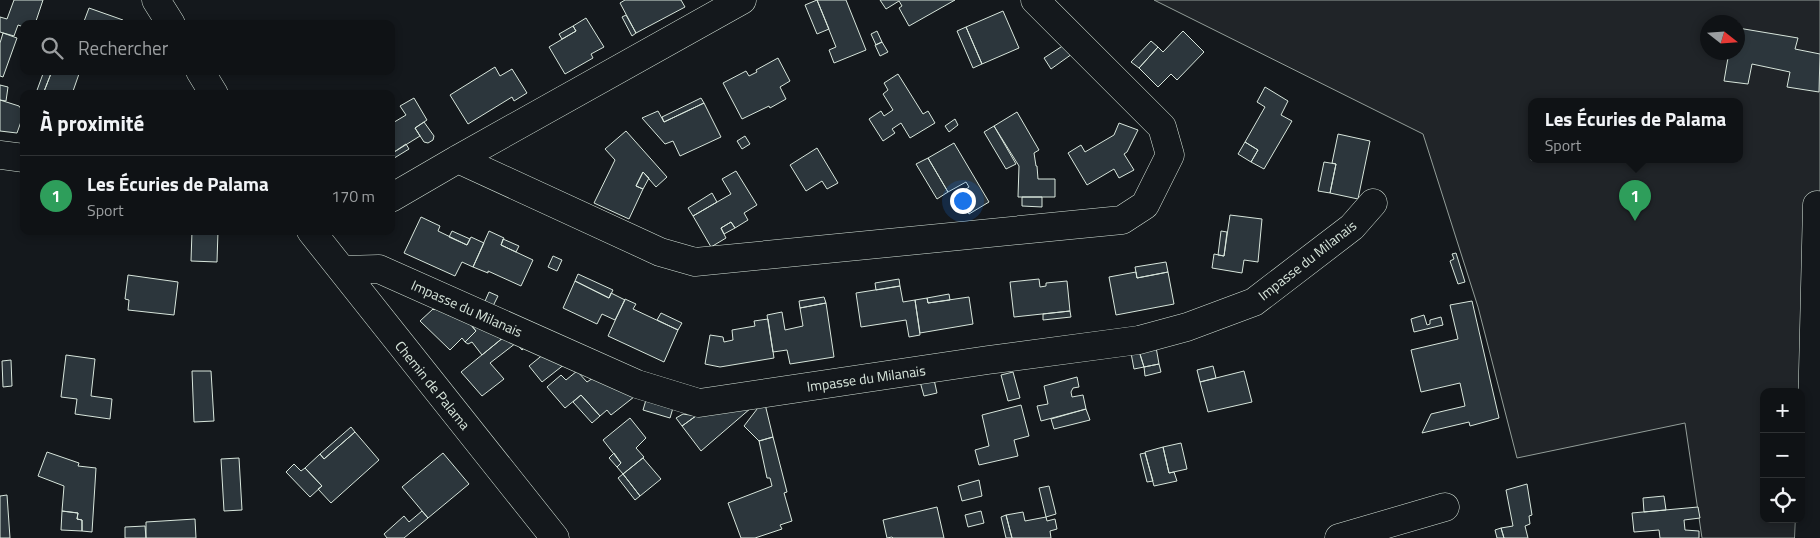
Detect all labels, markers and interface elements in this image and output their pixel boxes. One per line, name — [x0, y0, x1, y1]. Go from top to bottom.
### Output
north arrow — [1700, 15, 1745, 60]
search box — [20, 20, 395, 75]
text: Rechercher — [78, 33, 168, 62]
icon: search — [38, 34, 66, 62]
popup — [1528, 98, 1743, 163]
text: Les Écuries de Palama — [1545, 104, 1726, 133]
text: À proximité — [40, 107, 144, 139]
text: Sport — [1545, 133, 1581, 157]
text: Les Écuries de Palama — [87, 169, 269, 198]
pin: 1 — [1619, 180, 1651, 221]
text: 1 — [52, 184, 60, 208]
text: 170 m — [331, 184, 375, 208]
your location — [950, 188, 976, 214]
text: Sport — [87, 198, 124, 222]
street label: Impasse du Milanais — [1253, 215, 1361, 305]
street label: Impasse du Milanais — [408, 274, 526, 342]
street label: Chemin de Palama — [390, 336, 476, 434]
street label: Impasse du Milanais — [805, 359, 927, 397]
map controls — [1760, 388, 1805, 523]
button: + — [1760, 388, 1805, 433]
button: − — [1760, 433, 1805, 478]
button: locate — [1760, 478, 1805, 523]

